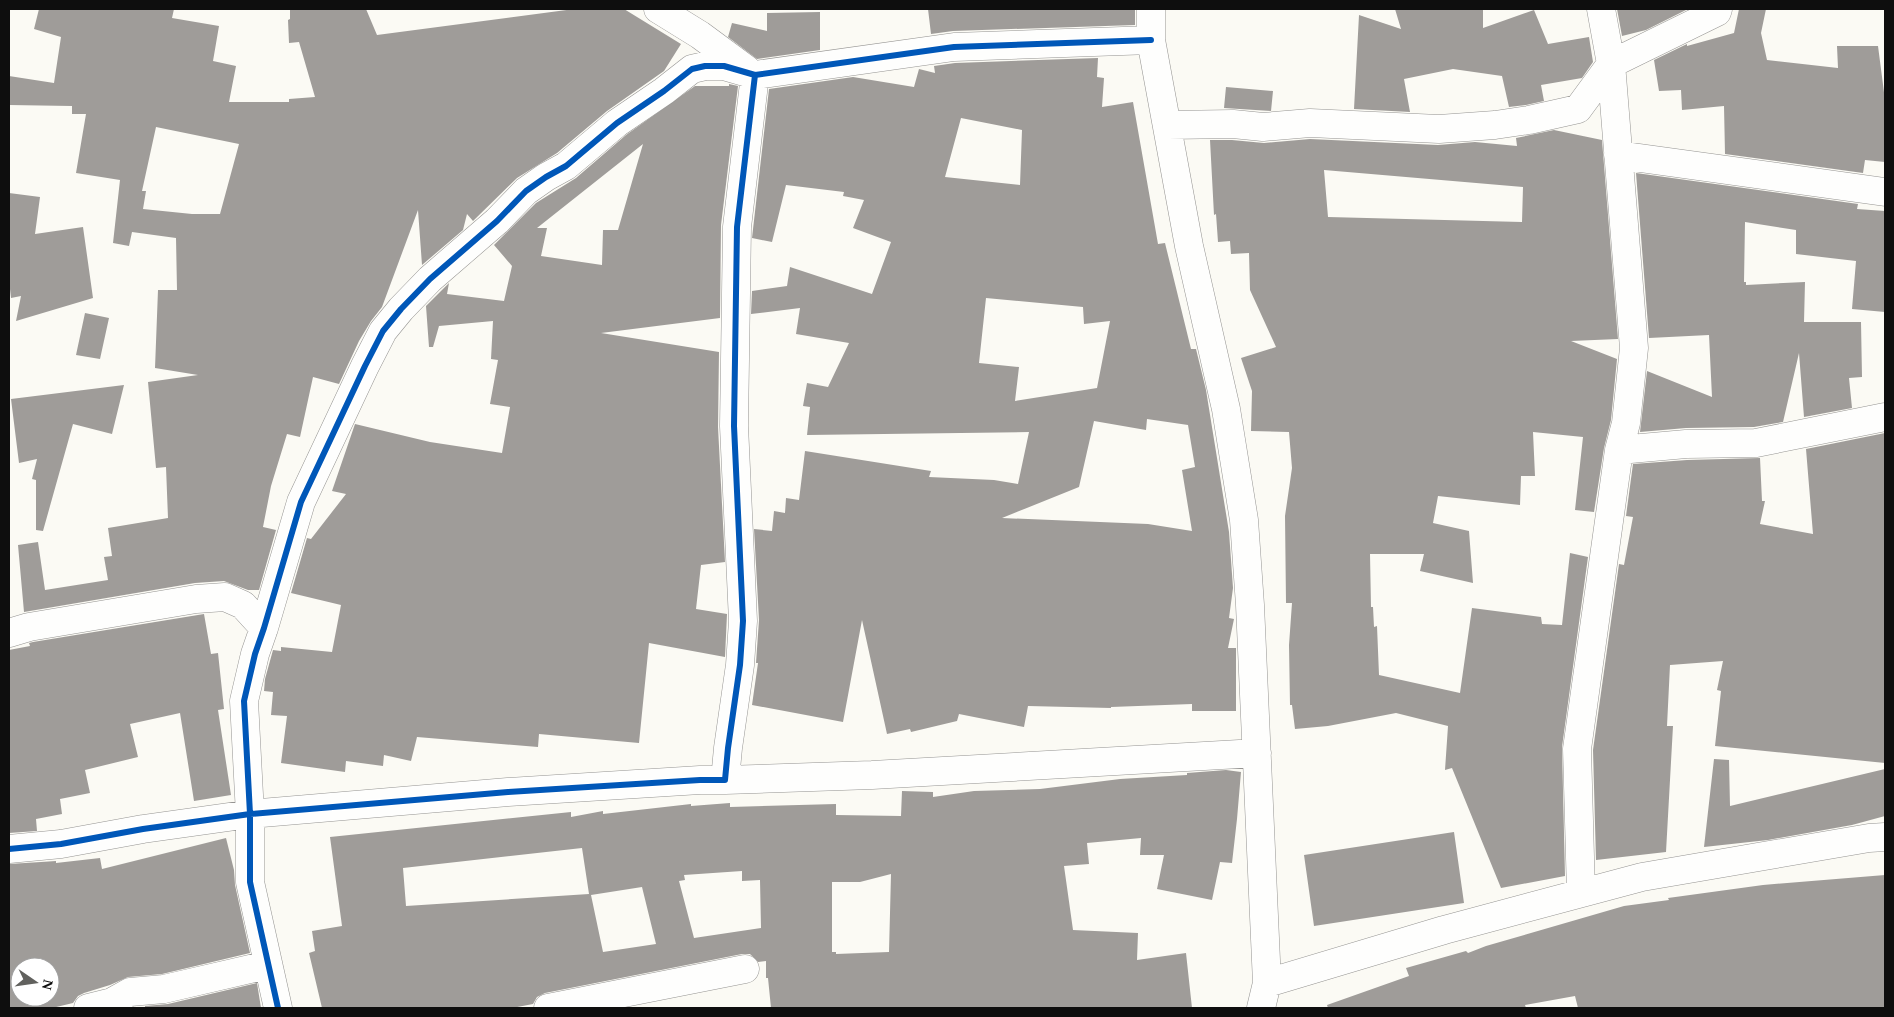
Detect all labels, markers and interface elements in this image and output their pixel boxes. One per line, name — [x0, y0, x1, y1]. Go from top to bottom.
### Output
north arrow — [10, 957, 60, 1007]
text: N — [39, 978, 56, 991]

